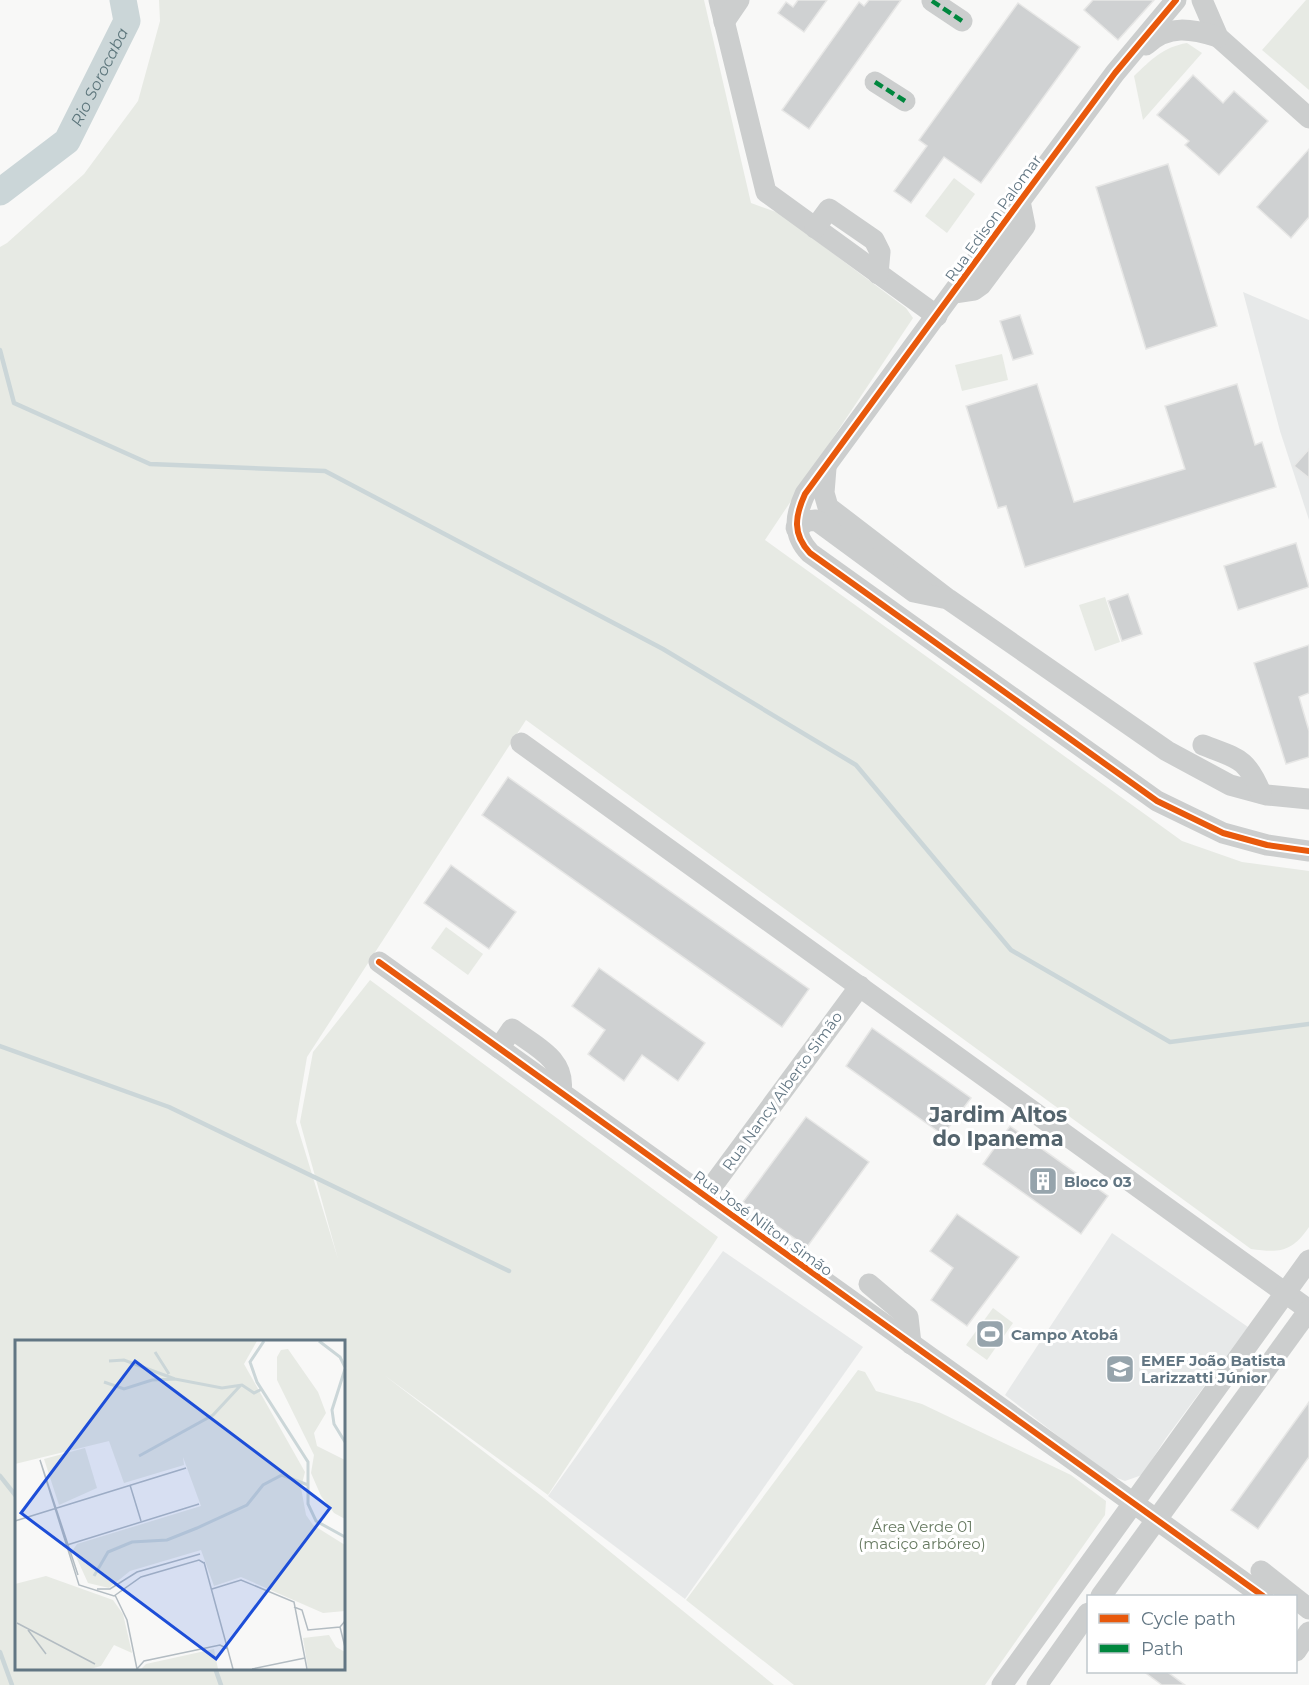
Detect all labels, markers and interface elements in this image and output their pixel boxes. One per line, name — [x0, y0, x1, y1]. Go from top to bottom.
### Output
water label: Rio Sorocaba — [67, 24, 132, 129]
street label: Rua Edison Palomar — [941, 151, 1045, 285]
street label: Rua Nancy Alberto Simão — [718, 1008, 846, 1174]
district label: Jardim Altos do Ipanema — [928, 1102, 1067, 1151]
building icon: Bloco 03 — [1027, 1165, 1059, 1197]
street label: Rua José Nilton Simão — [690, 1166, 836, 1280]
place label: Bloco 03 — [1064, 1172, 1132, 1191]
sports icon: Campo Atobá — [974, 1318, 1006, 1350]
place label: Campo Atobá — [1011, 1325, 1118, 1344]
inset map — [15, 1340, 345, 1670]
place label: EMEF João Batista Larizzatti Júnior — [1141, 1351, 1286, 1387]
school or university icon: EMEF João Batista Larizzatti Júnior — [1104, 1353, 1136, 1385]
park label: Área Verde 01 (maciço arbóreo) — [858, 1517, 986, 1553]
legend — [1087, 1595, 1297, 1673]
text: Cycle path — [1141, 1608, 1236, 1630]
text: Path — [1141, 1638, 1184, 1660]

